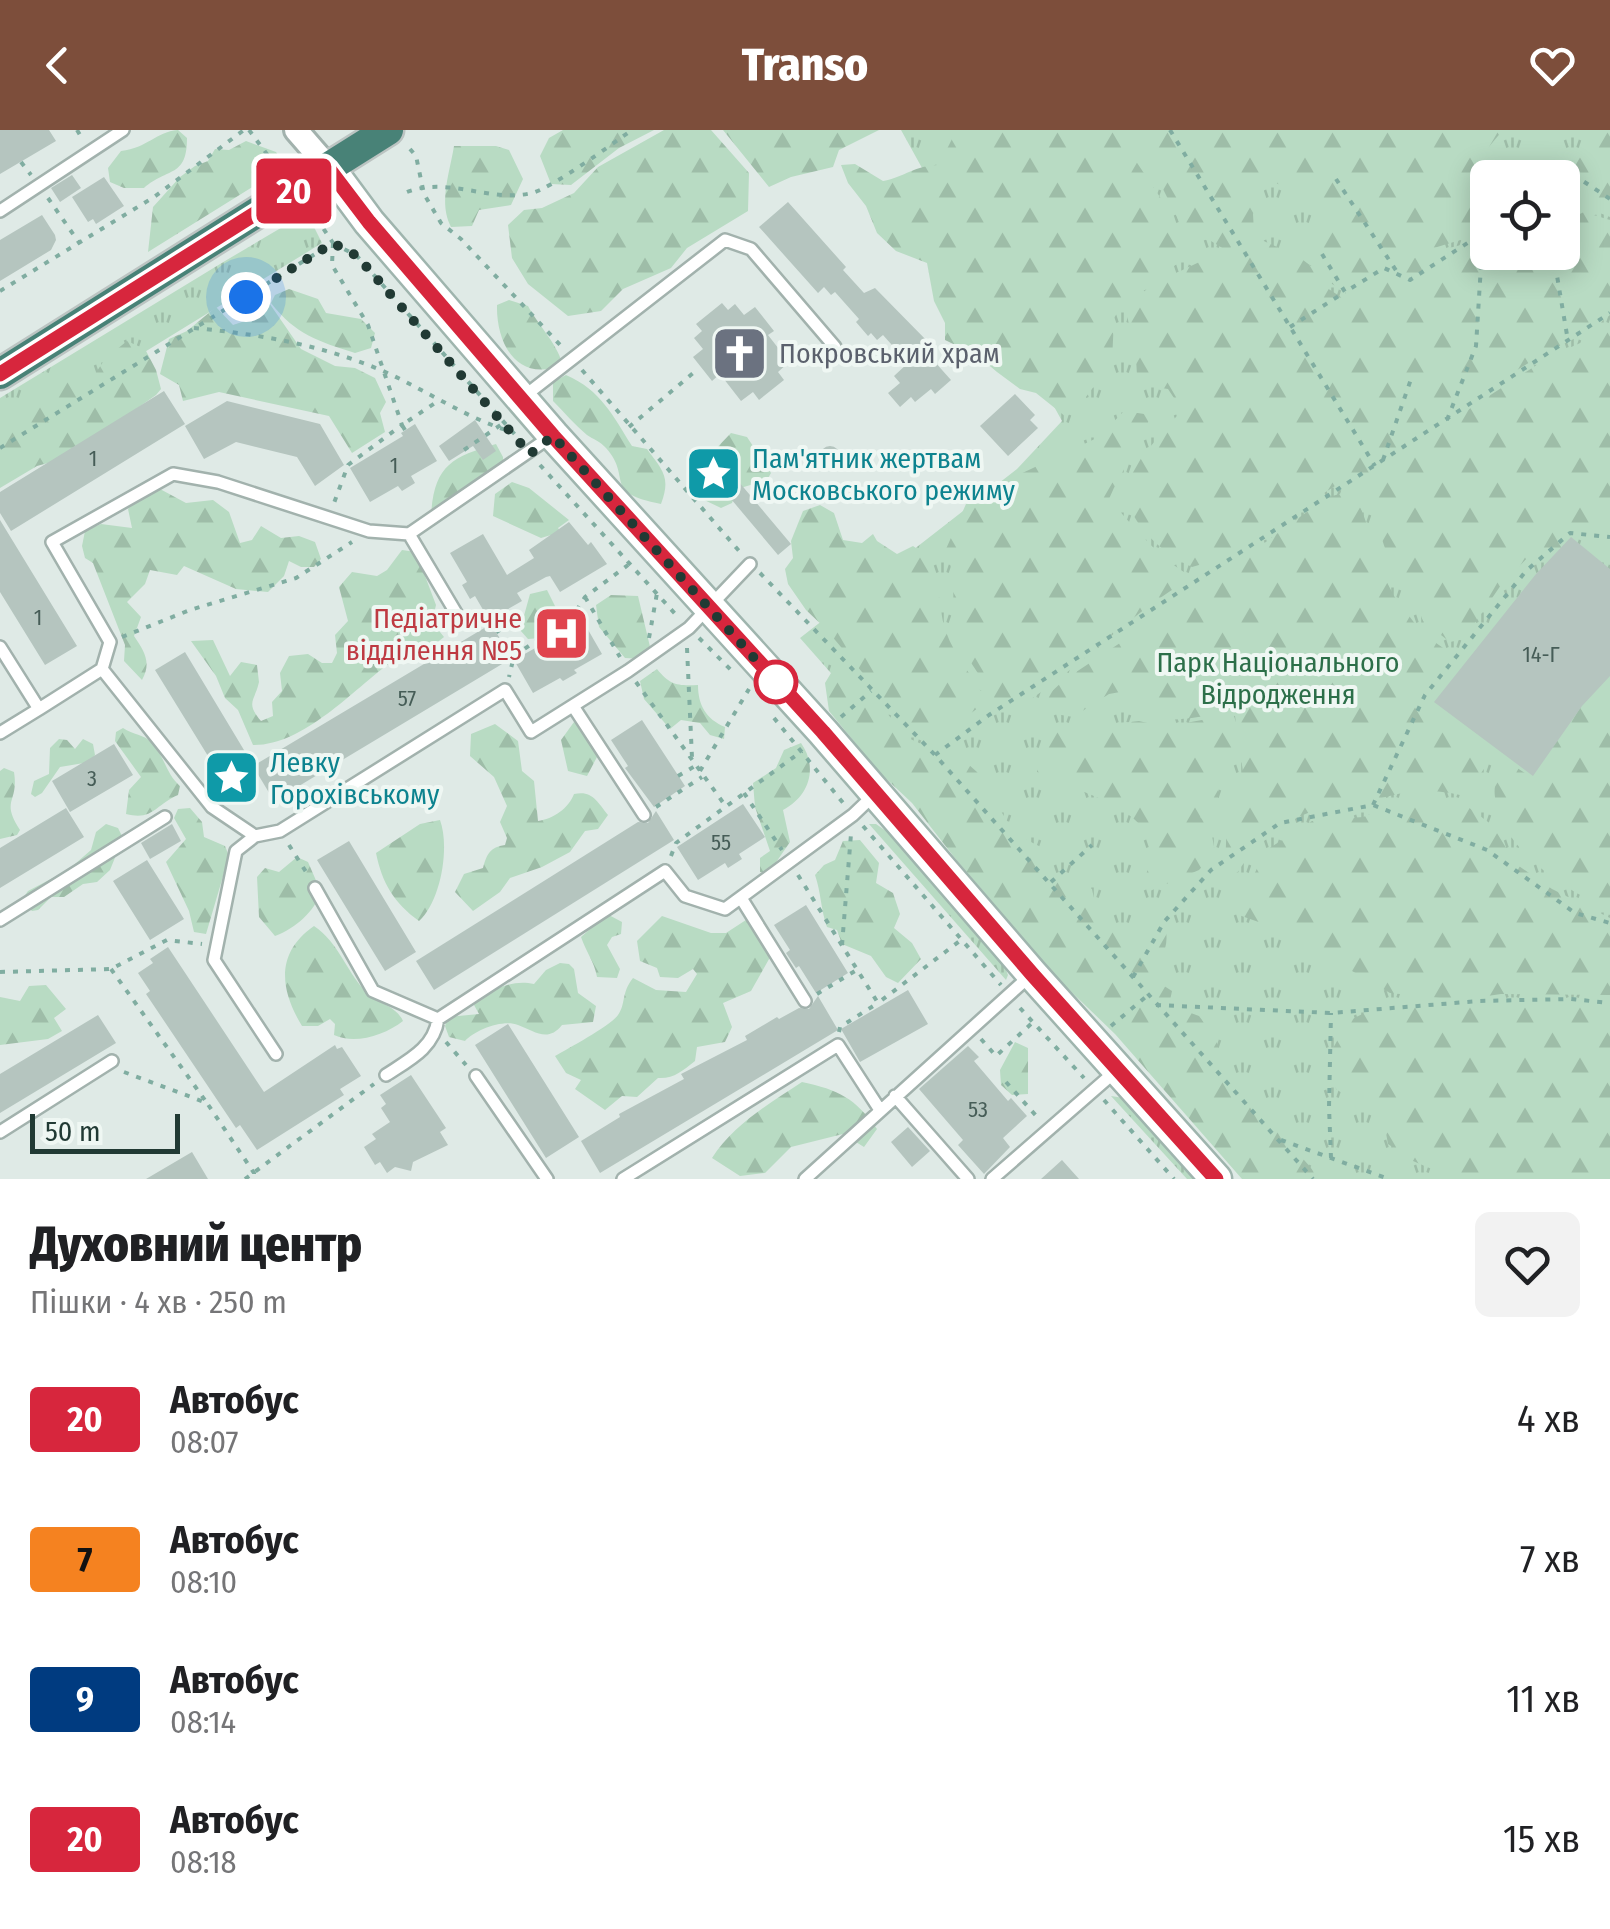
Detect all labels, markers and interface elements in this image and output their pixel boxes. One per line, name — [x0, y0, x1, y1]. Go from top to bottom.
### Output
icon: back — [30, 38, 85, 93]
text: Transo — [742, 38, 868, 92]
icon: heart — [1525, 38, 1580, 93]
line badge: 20 — [249, 158, 339, 224]
map controls — [1470, 160, 1580, 270]
button: locate — [1470, 160, 1580, 270]
text: 20 — [276, 170, 312, 212]
your location — [221, 272, 271, 322]
church icon: Покровський храм — [710, 323, 770, 383]
place label: Покровський храм — [779, 337, 1000, 370]
place label: Пам'ятник жертвам Московського режиму — [752, 442, 1016, 507]
place icon: Пам'ятник жертвам Московського режиму — [683, 444, 743, 504]
house number: 1 — [89, 445, 97, 472]
house number: 1 — [390, 452, 398, 479]
place label: Педіатричне відділення №5 — [346, 602, 522, 667]
house number: 1 — [34, 604, 42, 631]
hospital icon: Педіатричне відділення №5 — [531, 604, 591, 664]
house number: 14-Г — [1522, 641, 1560, 668]
park label: Парк Національного Відродження — [1156, 646, 1400, 711]
unlabelled marker — [755, 661, 797, 703]
house number: 57 — [398, 685, 416, 712]
place label: Левку Горохівському — [270, 746, 440, 811]
place icon: Левку Горохівському — [201, 748, 261, 808]
house number: 3 — [87, 765, 97, 792]
house number: 55 — [711, 829, 731, 856]
house number: 53 — [968, 1096, 988, 1123]
scale bar — [30, 1109, 180, 1154]
text: 50 m — [45, 1115, 101, 1148]
button: heart — [1475, 1212, 1580, 1317]
text: Духовний центр — [30, 1216, 362, 1274]
text: Пішки · 4 хв · 250 m — [30, 1283, 287, 1321]
text: Автобус — [170, 1377, 299, 1423]
text: 4 хв — [1517, 1396, 1580, 1442]
text: 20 — [67, 1398, 103, 1440]
text: 08:07 — [170, 1423, 239, 1461]
text: Автобус — [170, 1517, 299, 1563]
text: 7 хв — [1520, 1536, 1580, 1582]
text: 7 — [78, 1538, 92, 1580]
text: 08:10 — [170, 1563, 237, 1601]
text: Автобус — [170, 1657, 299, 1703]
text: 11 хв — [1506, 1676, 1580, 1722]
text: 9 — [76, 1678, 94, 1720]
text: 08:14 — [170, 1703, 236, 1741]
text: Автобус — [170, 1797, 299, 1843]
text: 15 хв — [1503, 1816, 1580, 1862]
text: 20 — [67, 1818, 103, 1860]
text: 08:18 — [170, 1843, 237, 1881]

